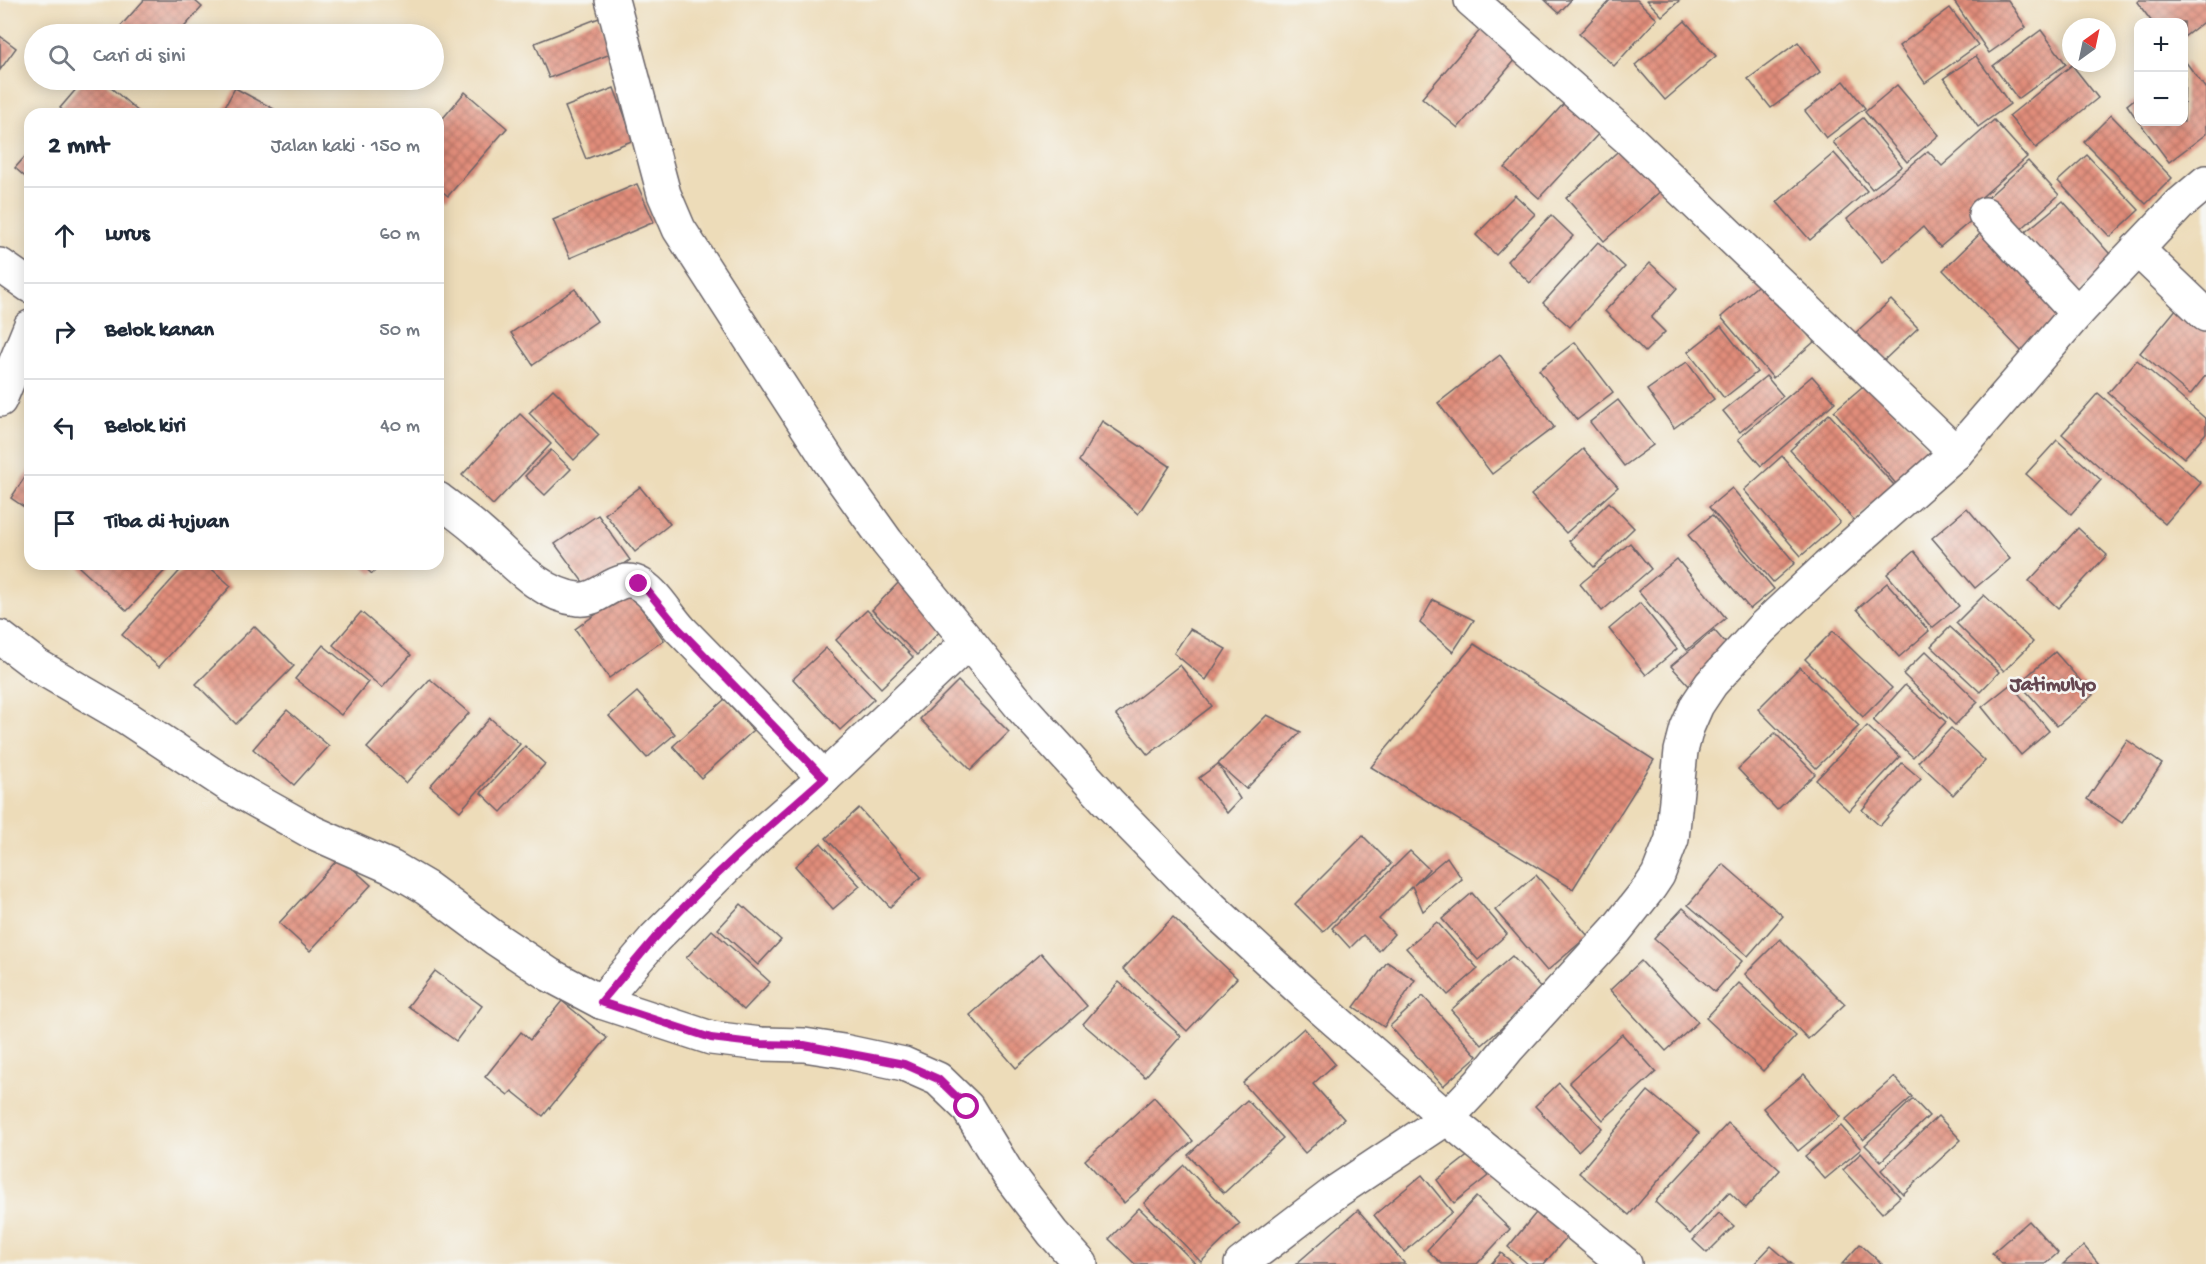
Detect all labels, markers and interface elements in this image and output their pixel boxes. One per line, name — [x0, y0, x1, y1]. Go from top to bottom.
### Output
north arrow — [2062, 18, 2116, 72]
map controls — [2134, 18, 2188, 126]
button: + — [2134, 18, 2188, 72]
search box — [24, 24, 444, 90]
icon: search — [45, 41, 78, 74]
text: Cari di sini — [93, 44, 186, 70]
button: − — [2134, 72, 2188, 126]
text: 2 mnt — [48, 132, 108, 163]
text: Jalan kaki · 150 m — [271, 136, 420, 159]
icon: ahead — [48, 219, 81, 252]
text: Lurus — [105, 222, 150, 248]
text: 60 m — [380, 224, 420, 247]
icon: right — [48, 315, 81, 348]
text: Belok kanan — [105, 318, 214, 344]
text: 50 m — [379, 320, 420, 343]
icon: left — [48, 411, 81, 444]
text: Belok kiri — [105, 414, 186, 440]
text: 40 m — [380, 416, 420, 439]
icon: arrive — [48, 507, 81, 540]
text: Tiba di tujuan — [105, 510, 229, 536]
route end — [625, 570, 651, 596]
district label: Jatimulyo — [2009, 674, 2096, 699]
route start — [953, 1093, 979, 1119]

